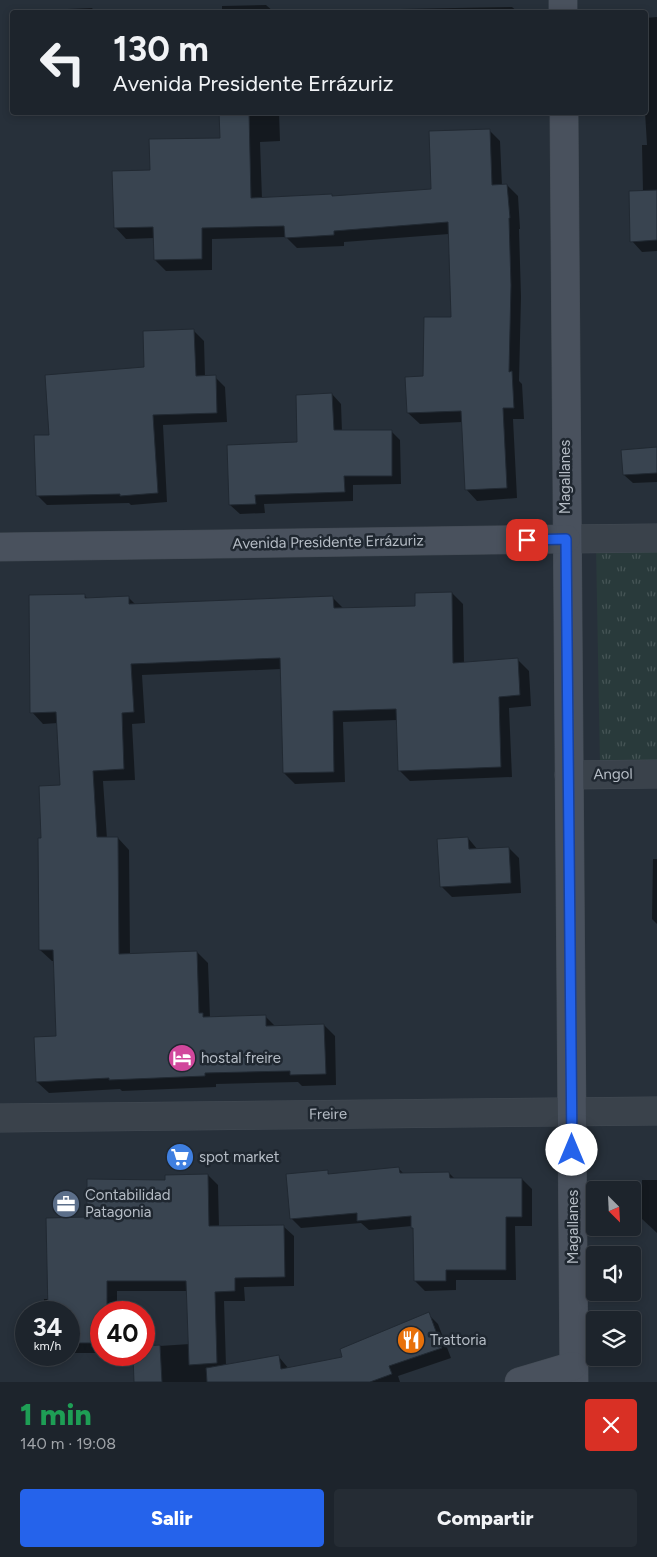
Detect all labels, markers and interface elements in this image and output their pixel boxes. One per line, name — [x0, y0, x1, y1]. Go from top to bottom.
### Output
text: 130 m — [113, 28, 209, 70]
icon: left — [30, 30, 95, 95]
text: Avenida Presidente Errázuriz — [113, 70, 394, 97]
street label: Magallanes — [556, 440, 574, 514]
pin — [506, 519, 548, 561]
icon: arrive — [513, 526, 541, 554]
street label: Avenida Presidente Errázuriz — [232, 531, 424, 553]
street label: Angol — [593, 765, 633, 783]
hotel icon: hostal freire — [167, 1043, 197, 1073]
place label: hostal freire — [201, 1049, 281, 1067]
street label: Freire — [309, 1105, 347, 1123]
position arrow — [545, 1123, 597, 1175]
supermarket icon: spot market — [165, 1142, 195, 1172]
place label: spot market — [199, 1148, 280, 1166]
north arrow — [586, 1181, 641, 1236]
map controls — [586, 1181, 641, 1366]
place label: Contabilidad Patagonia — [85, 1186, 170, 1221]
office icon: Contabilidad Patagonia — [51, 1189, 81, 1219]
street label: Magallanes — [564, 1190, 582, 1264]
button: sound — [586, 1246, 641, 1301]
speed limit sign: 40 — [90, 1301, 155, 1366]
button: layers — [586, 1311, 641, 1366]
text: 34 — [33, 1312, 62, 1342]
restaurant icon: Trattoria — [396, 1325, 426, 1355]
place label: Trattoria — [430, 1331, 487, 1349]
text: km/h — [34, 1339, 61, 1353]
text: 1 min — [20, 1396, 92, 1433]
button: close — [585, 1399, 637, 1451]
text: 140 m · 19:08 — [20, 1434, 116, 1453]
button: Salir — [20, 1489, 324, 1547]
button: Compartir — [334, 1489, 637, 1547]

